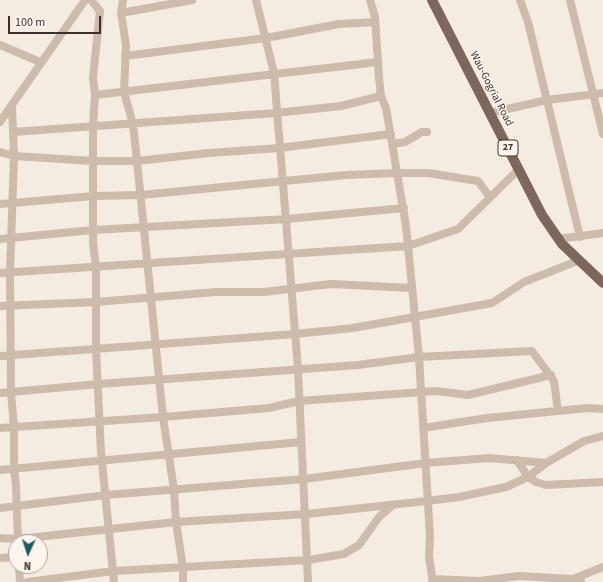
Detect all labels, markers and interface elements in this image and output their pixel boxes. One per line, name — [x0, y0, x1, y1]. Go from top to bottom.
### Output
scale bar — [10, 8, 103, 34]
text: 100 m — [15, 14, 45, 31]
street label: Wau-Gogrial Road — [466, 49, 516, 129]
road number: 27 — [498, 140, 518, 156]
north arrow — [8, 534, 48, 574]
text: N — [23, 558, 31, 573]

